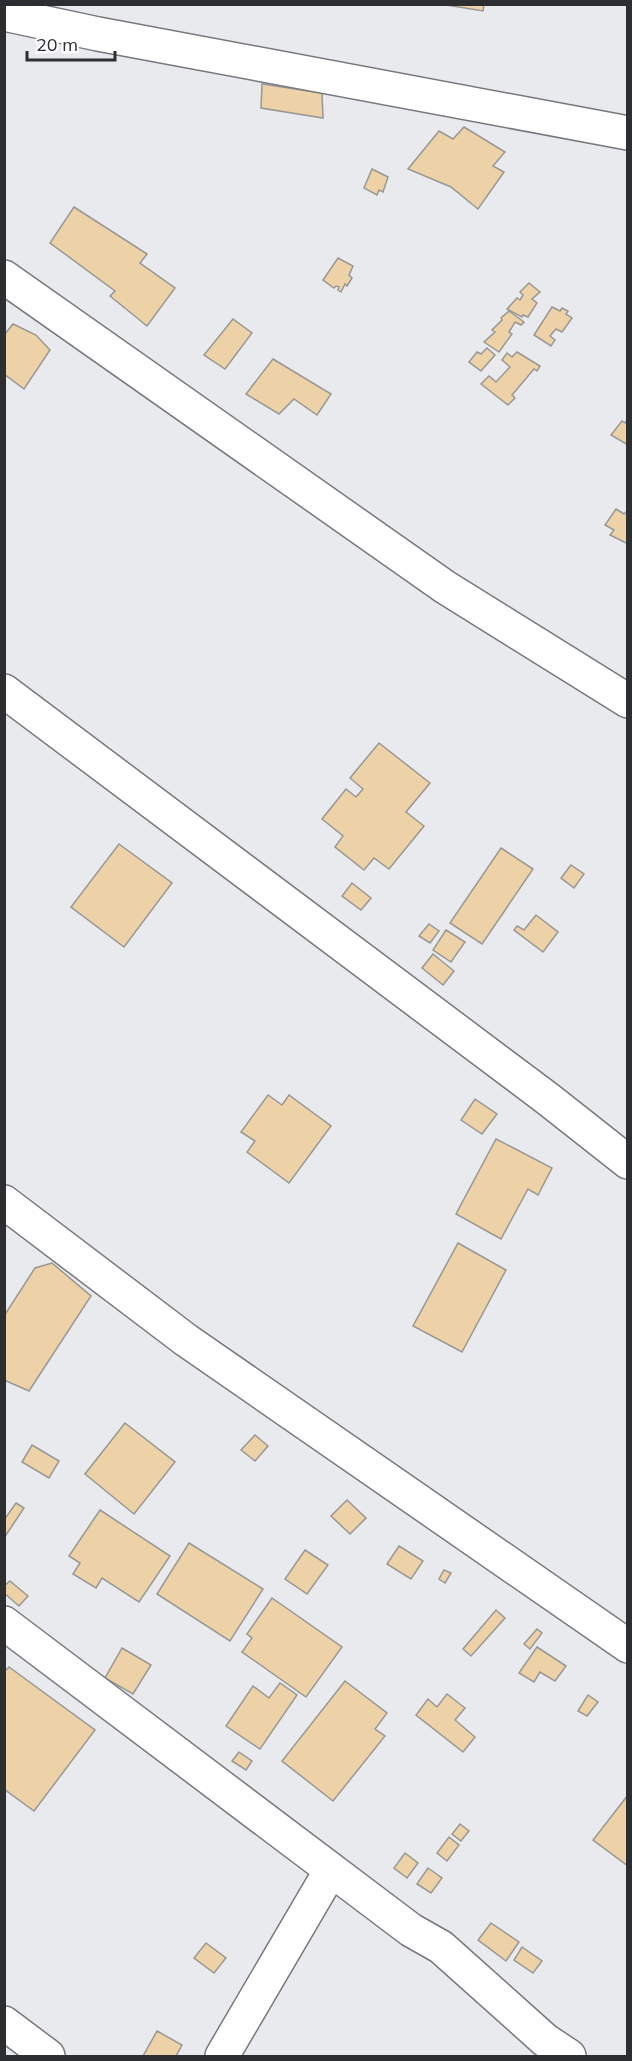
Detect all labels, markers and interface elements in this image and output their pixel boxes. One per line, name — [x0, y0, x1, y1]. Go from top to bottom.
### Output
scale bar — [27, 24, 116, 62]
text: 20 m — [36, 33, 78, 56]

